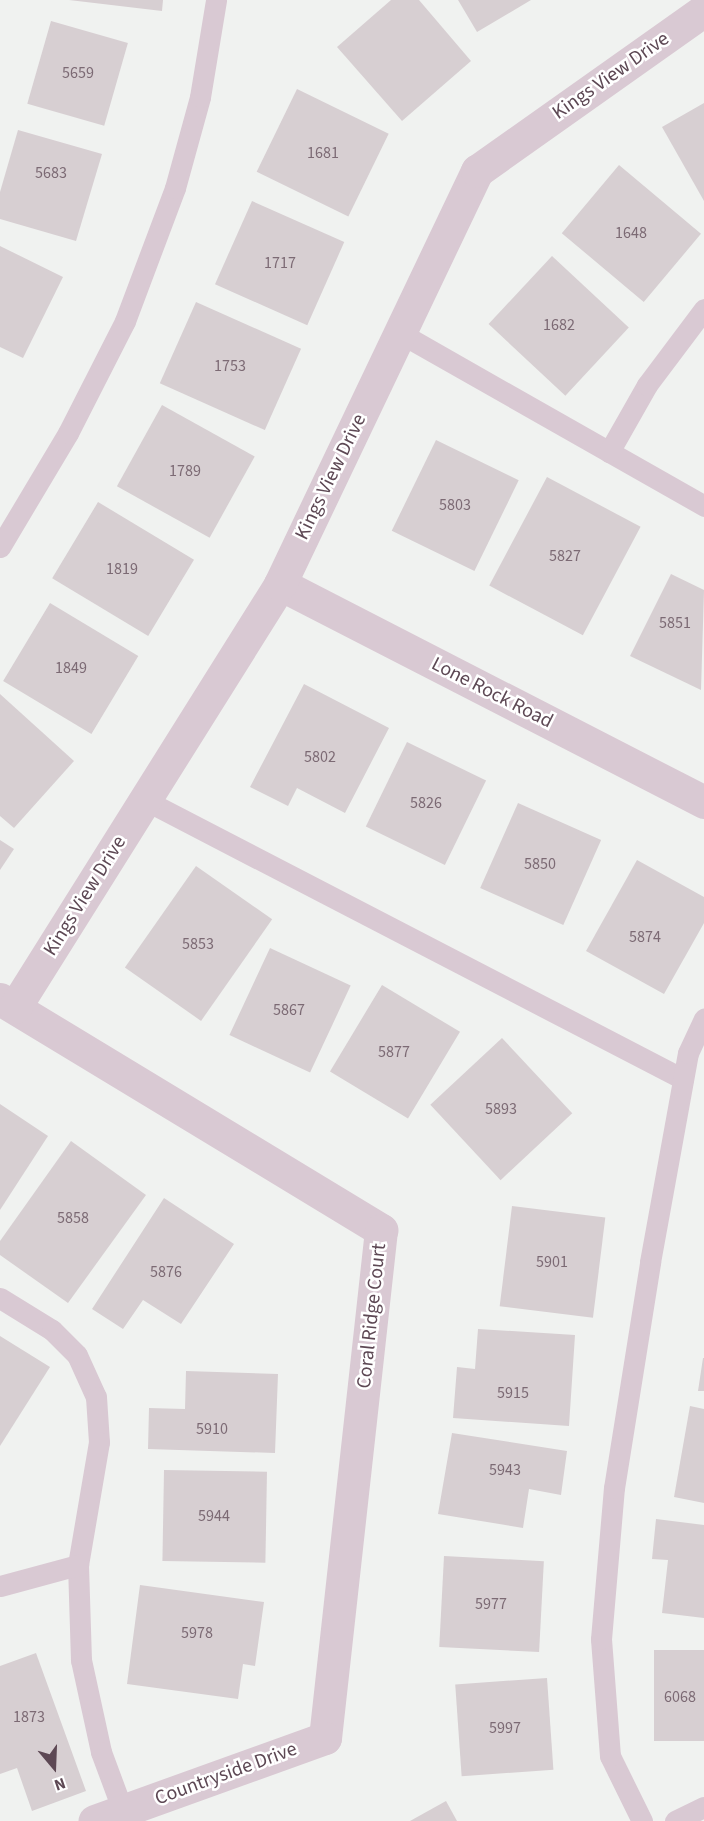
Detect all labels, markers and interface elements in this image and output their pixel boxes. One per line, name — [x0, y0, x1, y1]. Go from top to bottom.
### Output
street label: Kings View Drive — [548, 27, 674, 125]
house number: 5659 — [62, 63, 94, 83]
house number: 1681 — [307, 143, 339, 163]
house number: 5683 — [35, 163, 67, 183]
house number: 1648 — [615, 223, 647, 243]
house number: 1717 — [264, 253, 296, 273]
house number: 1682 — [543, 315, 575, 335]
house number: 1753 — [214, 356, 246, 376]
street label: Kings View Drive — [290, 410, 372, 544]
house number: 1789 — [169, 461, 201, 481]
house number: 5803 — [439, 495, 471, 515]
house number: 5827 — [549, 546, 581, 566]
house number: 1819 — [106, 559, 138, 579]
house number: 5851 — [659, 613, 691, 633]
street label: Lone Rock Road — [427, 652, 557, 734]
house number: 1849 — [55, 658, 87, 678]
house number: 5802 — [304, 747, 336, 767]
house number: 5826 — [410, 793, 442, 813]
street label: Kings View Drive — [39, 832, 131, 960]
house number: 5850 — [524, 854, 556, 874]
house number: 5874 — [629, 927, 661, 947]
house number: 5853 — [182, 934, 214, 954]
house number: 5867 — [273, 1000, 305, 1020]
house number: 5877 — [378, 1042, 410, 1062]
house number: 5893 — [485, 1099, 517, 1119]
house number: 5858 — [57, 1208, 89, 1228]
street label: Coral Ridge Court — [352, 1242, 392, 1390]
house number: 5901 — [536, 1252, 568, 1272]
house number: 5876 — [150, 1262, 182, 1282]
house number: 5915 — [497, 1383, 529, 1403]
house number: 5910 — [196, 1419, 228, 1439]
house number: 5943 — [489, 1460, 521, 1480]
house number: 5944 — [198, 1506, 230, 1526]
house number: 5977 — [475, 1594, 507, 1614]
house number: 5978 — [181, 1623, 213, 1643]
house number: 6068 — [664, 1687, 696, 1707]
house number: 1873 — [13, 1707, 45, 1727]
house number: 5997 — [489, 1718, 521, 1738]
north arrow — [24, 1737, 84, 1797]
street label: Countryside Drive — [152, 1737, 300, 1811]
text: N — [51, 1772, 68, 1796]

